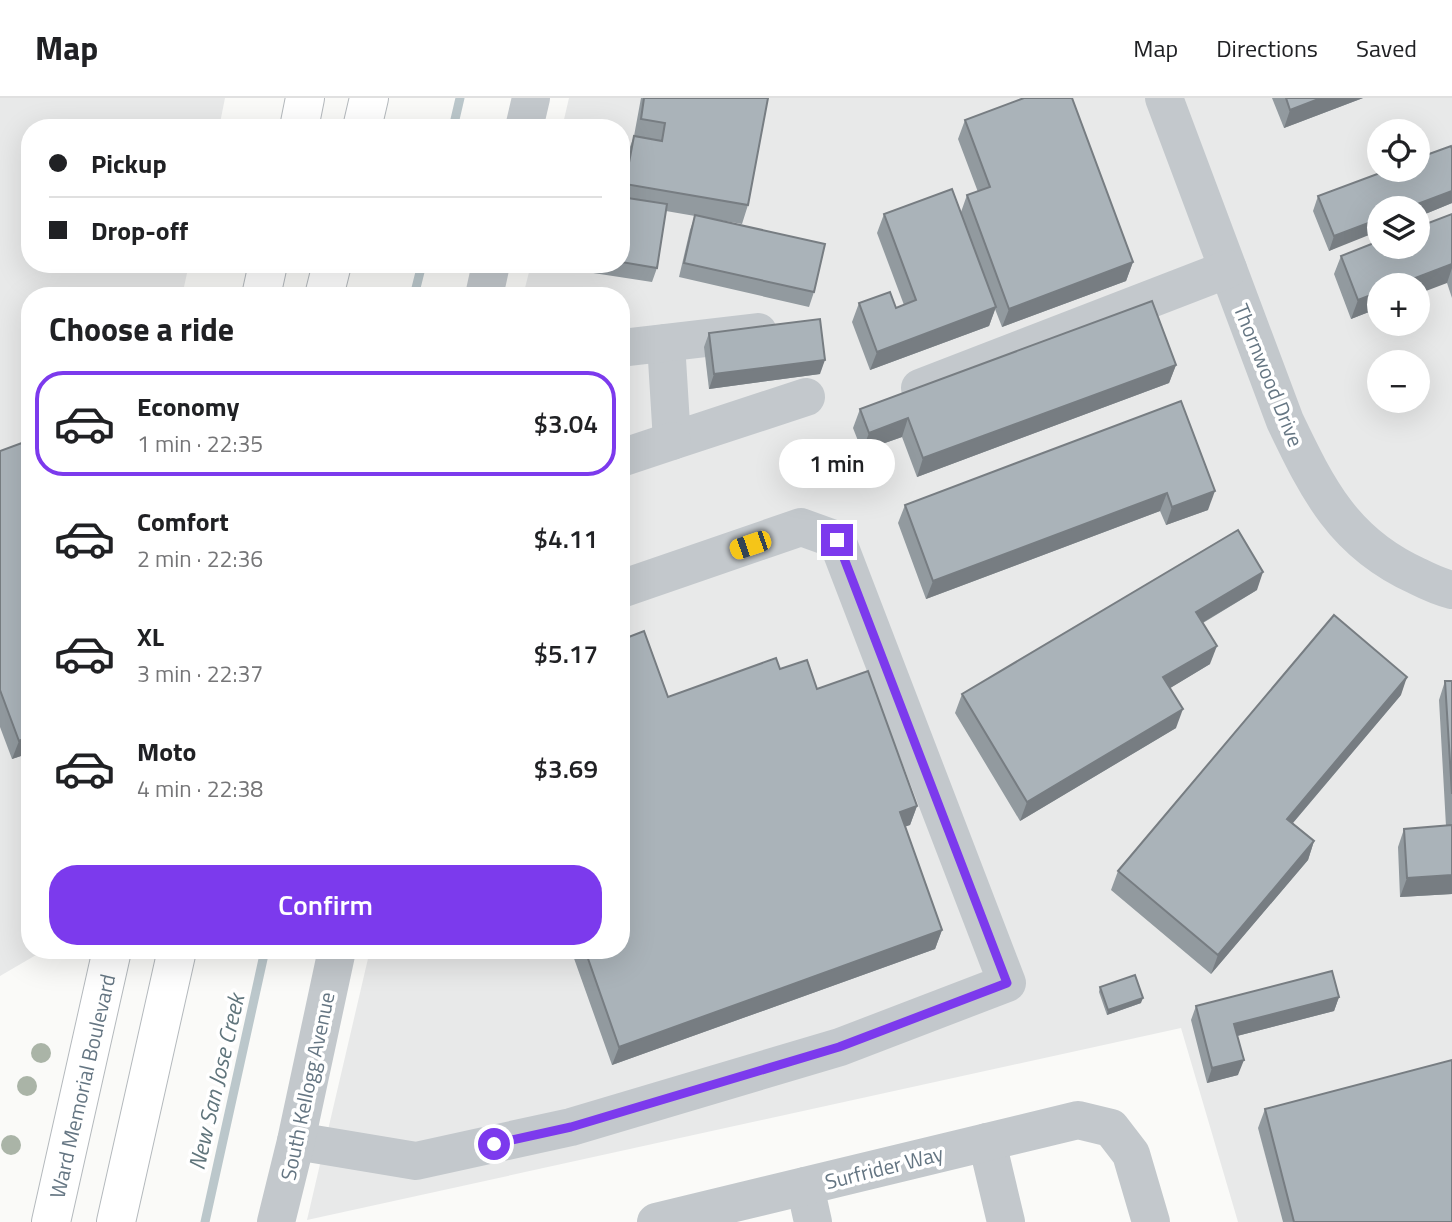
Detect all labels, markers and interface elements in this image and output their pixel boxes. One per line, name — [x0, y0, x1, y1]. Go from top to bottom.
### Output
text: Map — [35, 23, 98, 73]
text: Map — [1133, 30, 1178, 66]
text: Directions — [1216, 30, 1318, 66]
text: Saved — [1356, 30, 1417, 66]
map controls — [1367, 119, 1430, 413]
button: locate — [1367, 119, 1430, 182]
text: Pickup — [91, 144, 167, 183]
button: layers — [1367, 196, 1430, 259]
text: Drop-off — [91, 211, 188, 250]
button: + — [1367, 273, 1430, 336]
street label: Thornwood Drive — [1226, 299, 1312, 451]
text: Choose a ride — [49, 305, 234, 353]
button: − — [1367, 350, 1430, 413]
text: Economy — [137, 387, 239, 426]
icon: car — [53, 392, 116, 455]
text: $3.04 — [534, 404, 598, 443]
text: 1 min · 22:35 — [137, 426, 263, 461]
callout: 1 min — [779, 438, 895, 488]
text: 1 min — [809, 446, 865, 481]
text: Comfort — [137, 502, 229, 541]
icon: car — [53, 507, 116, 570]
text: $4.11 — [534, 519, 598, 558]
route end — [821, 524, 853, 556]
car — [727, 528, 774, 562]
text: 2 min · 22:36 — [137, 541, 263, 576]
text: XL — [137, 617, 164, 656]
icon: car — [53, 622, 116, 685]
text: $5.17 — [534, 634, 598, 673]
text: 3 min · 22:37 — [137, 656, 263, 691]
text: Moto — [137, 732, 196, 771]
icon: car — [53, 737, 116, 800]
text: $3.69 — [534, 749, 598, 788]
text: 4 min · 22:38 — [137, 771, 263, 806]
button: Confirm — [49, 865, 602, 945]
street label: Ward Memorial Boulevard — [41, 971, 123, 1201]
water label: New San Jose Creek — [179, 988, 254, 1173]
street label: South Kellogg Avenue — [271, 989, 343, 1183]
route start — [478, 1128, 510, 1160]
street label: Surfrider Way — [821, 1137, 947, 1197]

